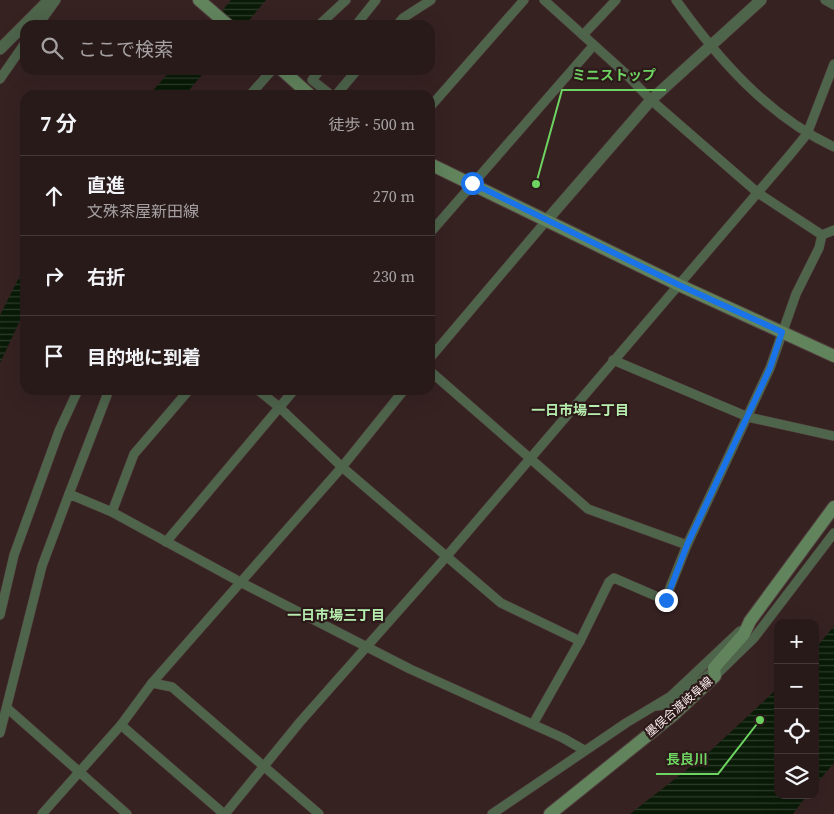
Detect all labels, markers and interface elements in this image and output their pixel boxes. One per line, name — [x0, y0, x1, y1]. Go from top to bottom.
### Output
search box — [20, 20, 435, 75]
icon: search — [38, 34, 66, 62]
text: ここで検索 — [78, 36, 173, 62]
callout: ミニストップ — [562, 61, 666, 90]
text: ミニストップ — [572, 65, 656, 85]
text: 7 分 — [40, 109, 77, 138]
text: 徒歩 · 500 m — [329, 113, 415, 135]
text: 直進 — [87, 172, 125, 198]
route start — [461, 172, 484, 195]
icon: ahead — [40, 182, 68, 210]
text: 270 m — [373, 185, 415, 207]
text: 文殊茶屋新田線 — [87, 200, 199, 222]
icon: right — [40, 262, 68, 290]
text: 右折 — [87, 264, 125, 290]
text: 230 m — [373, 265, 415, 287]
icon: arrive — [40, 342, 68, 370]
text: 目的地に到着 — [87, 344, 201, 370]
district label: 一日市場二丁目 — [531, 400, 629, 420]
route end — [655, 589, 678, 612]
district label: 一日市場三丁目 — [287, 605, 385, 625]
map controls — [774, 619, 819, 799]
button: + — [774, 619, 819, 664]
button: − — [774, 664, 819, 709]
street label: 墨俣合渡岐阜線 — [642, 673, 716, 741]
button: locate — [774, 709, 819, 754]
callout: 長良川 — [656, 745, 718, 774]
text: 長良川 — [666, 749, 708, 769]
button: layers — [774, 754, 819, 799]

